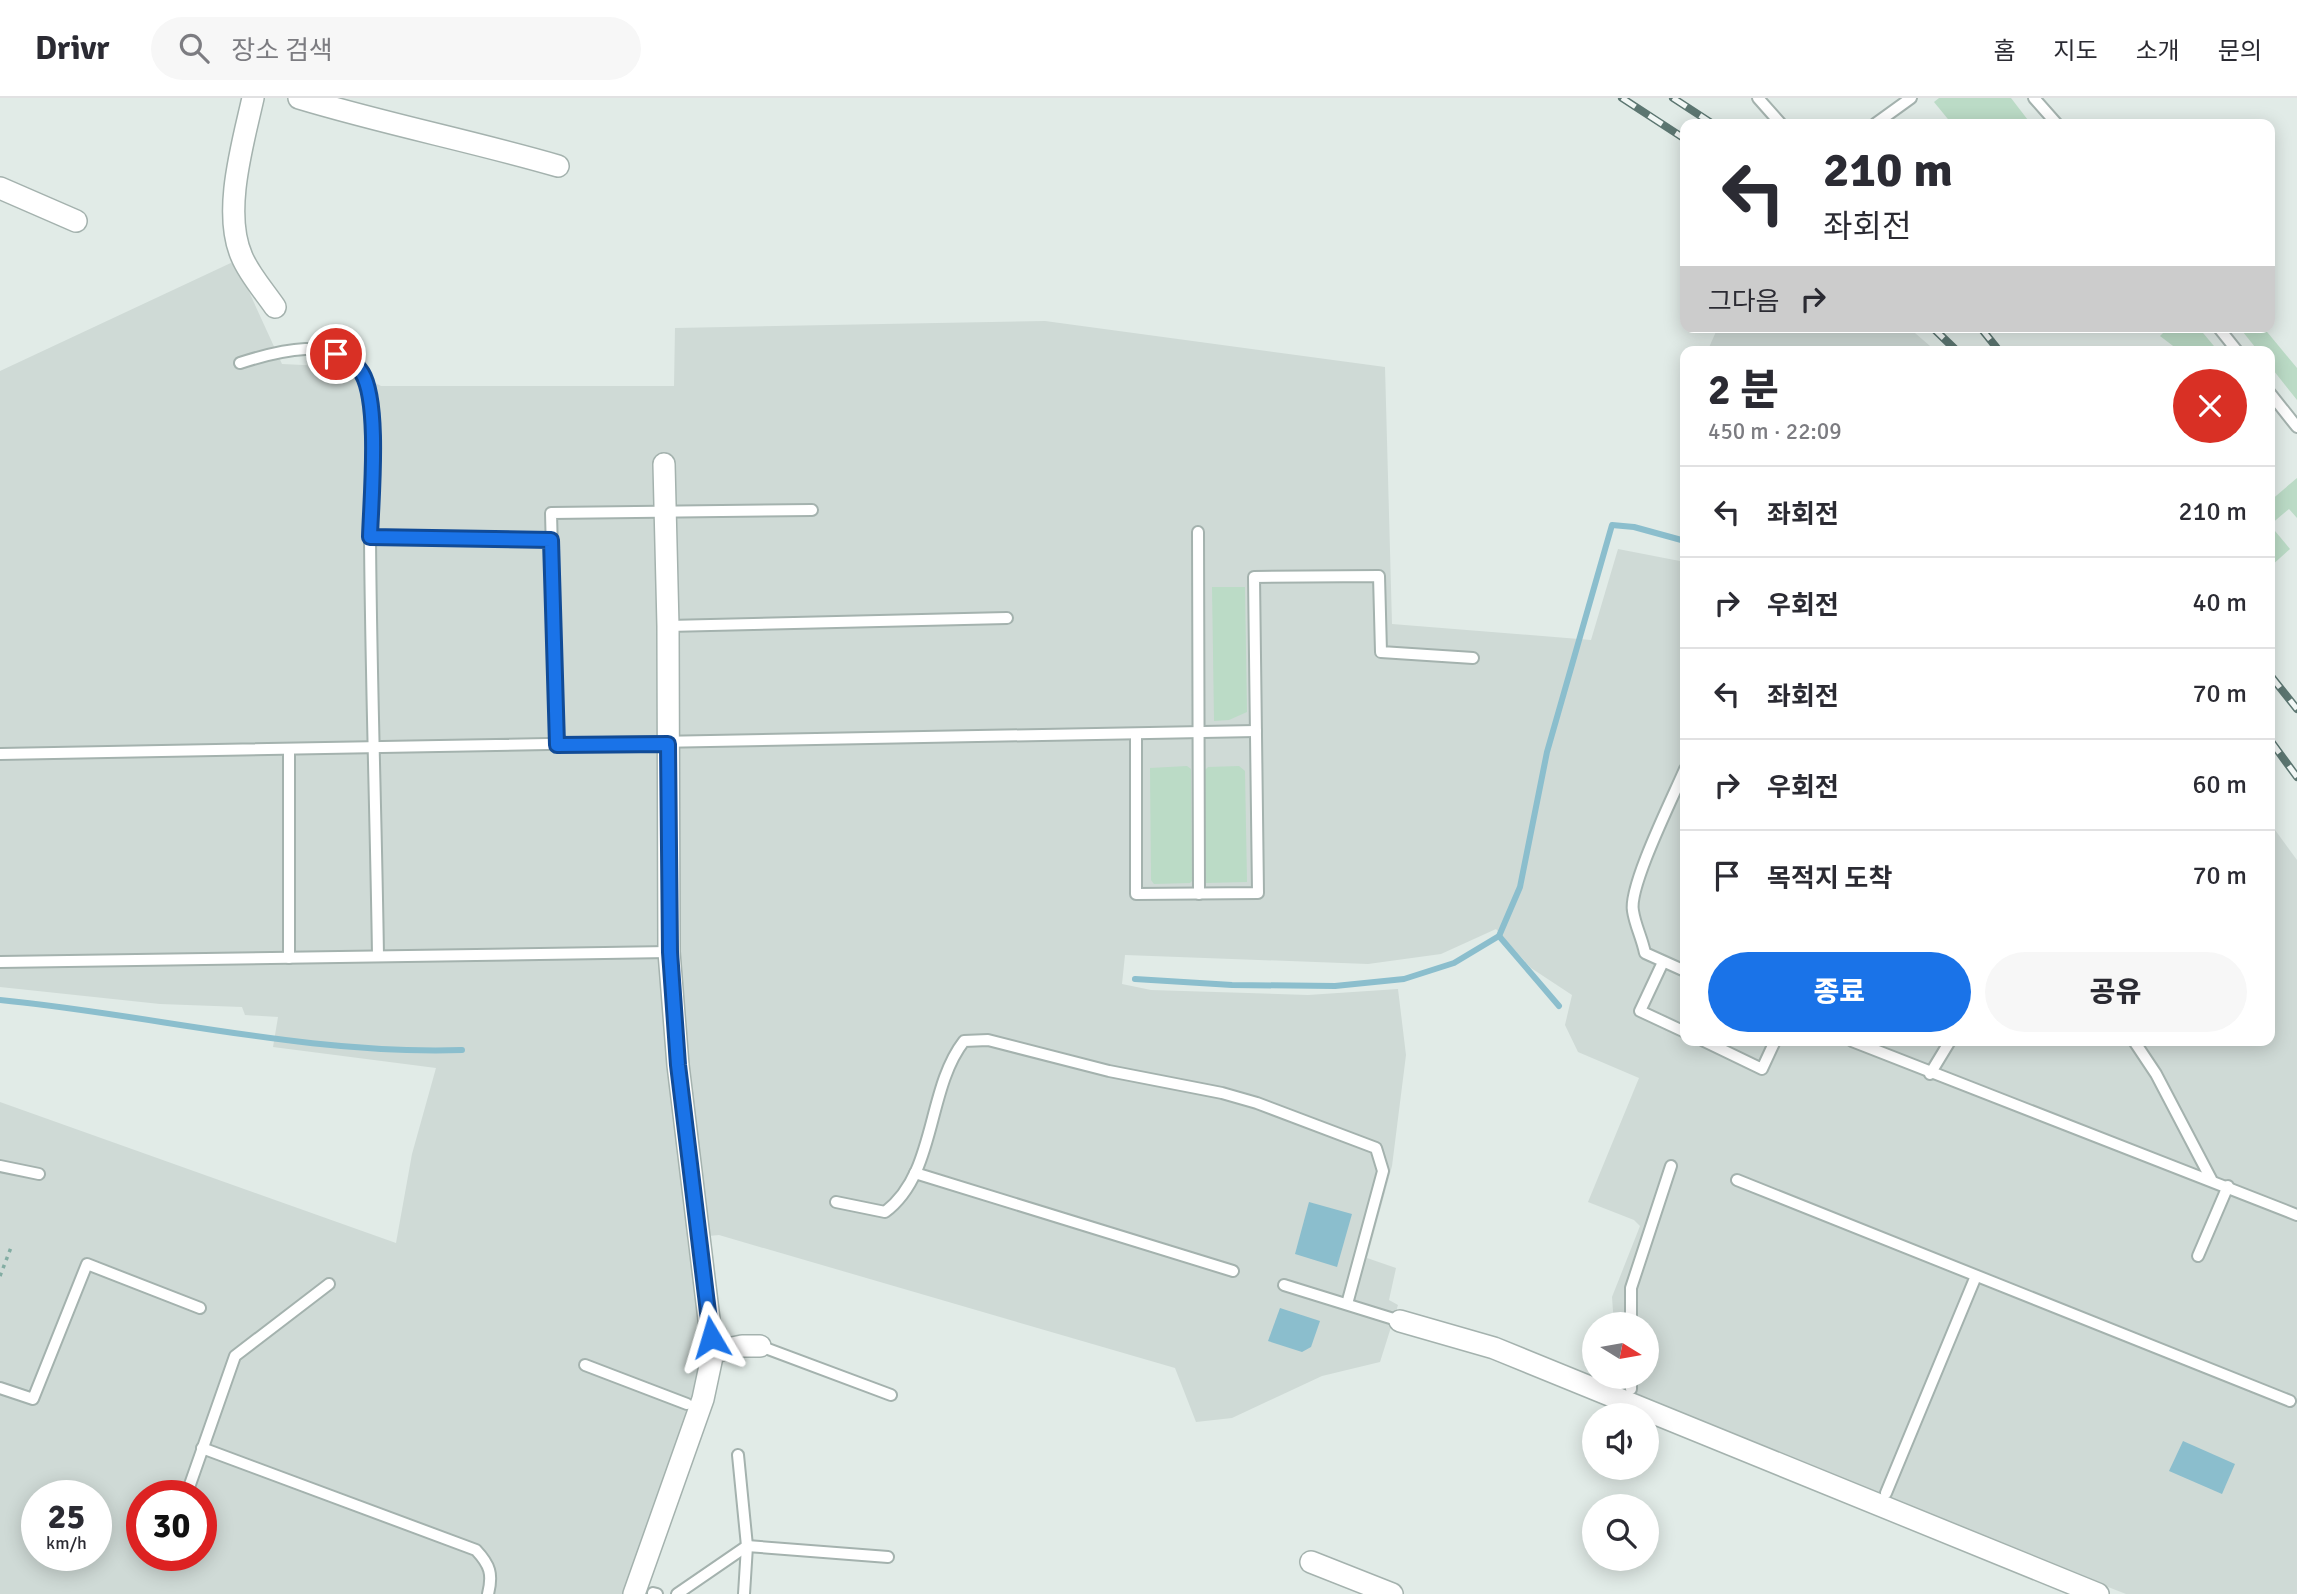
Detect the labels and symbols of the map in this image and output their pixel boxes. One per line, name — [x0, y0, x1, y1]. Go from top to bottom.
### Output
pin — [306, 324, 366, 384]
position arrow — [674, 1300, 748, 1374]
north arrow — [1582, 1312, 1659, 1390]
speed limit sign: 30 — [126, 1480, 217, 1571]

